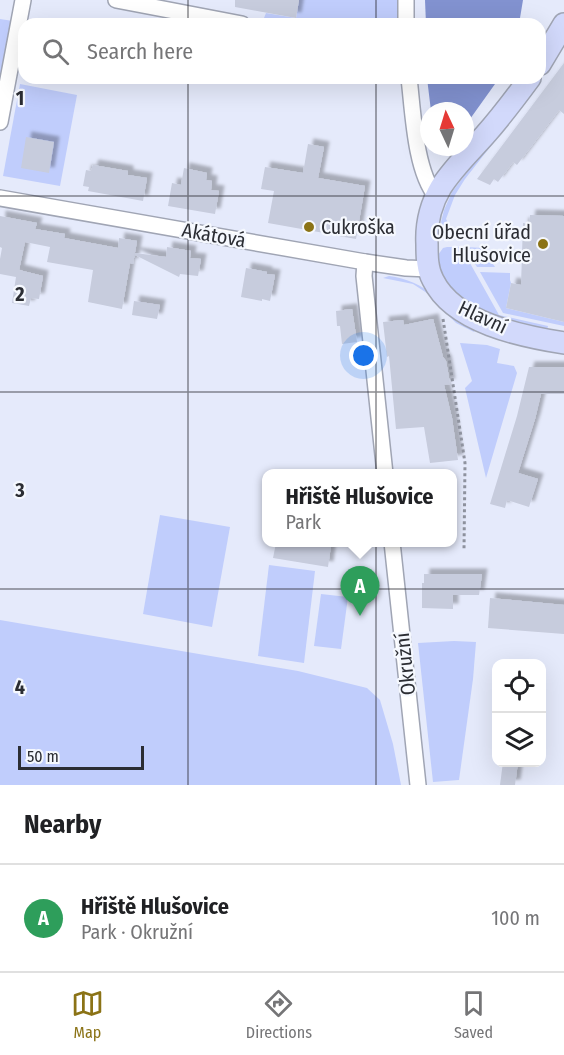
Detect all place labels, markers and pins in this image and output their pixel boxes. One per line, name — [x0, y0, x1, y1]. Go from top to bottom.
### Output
place label: Cukroška — [321, 215, 395, 239]
marker: Cukroška — [302, 220, 316, 234]
place label: Obecní úřad Hlušovice — [432, 220, 531, 267]
marker: Obecní úřad Hlušovice — [536, 237, 550, 251]
pin: A — [340, 566, 380, 616]

